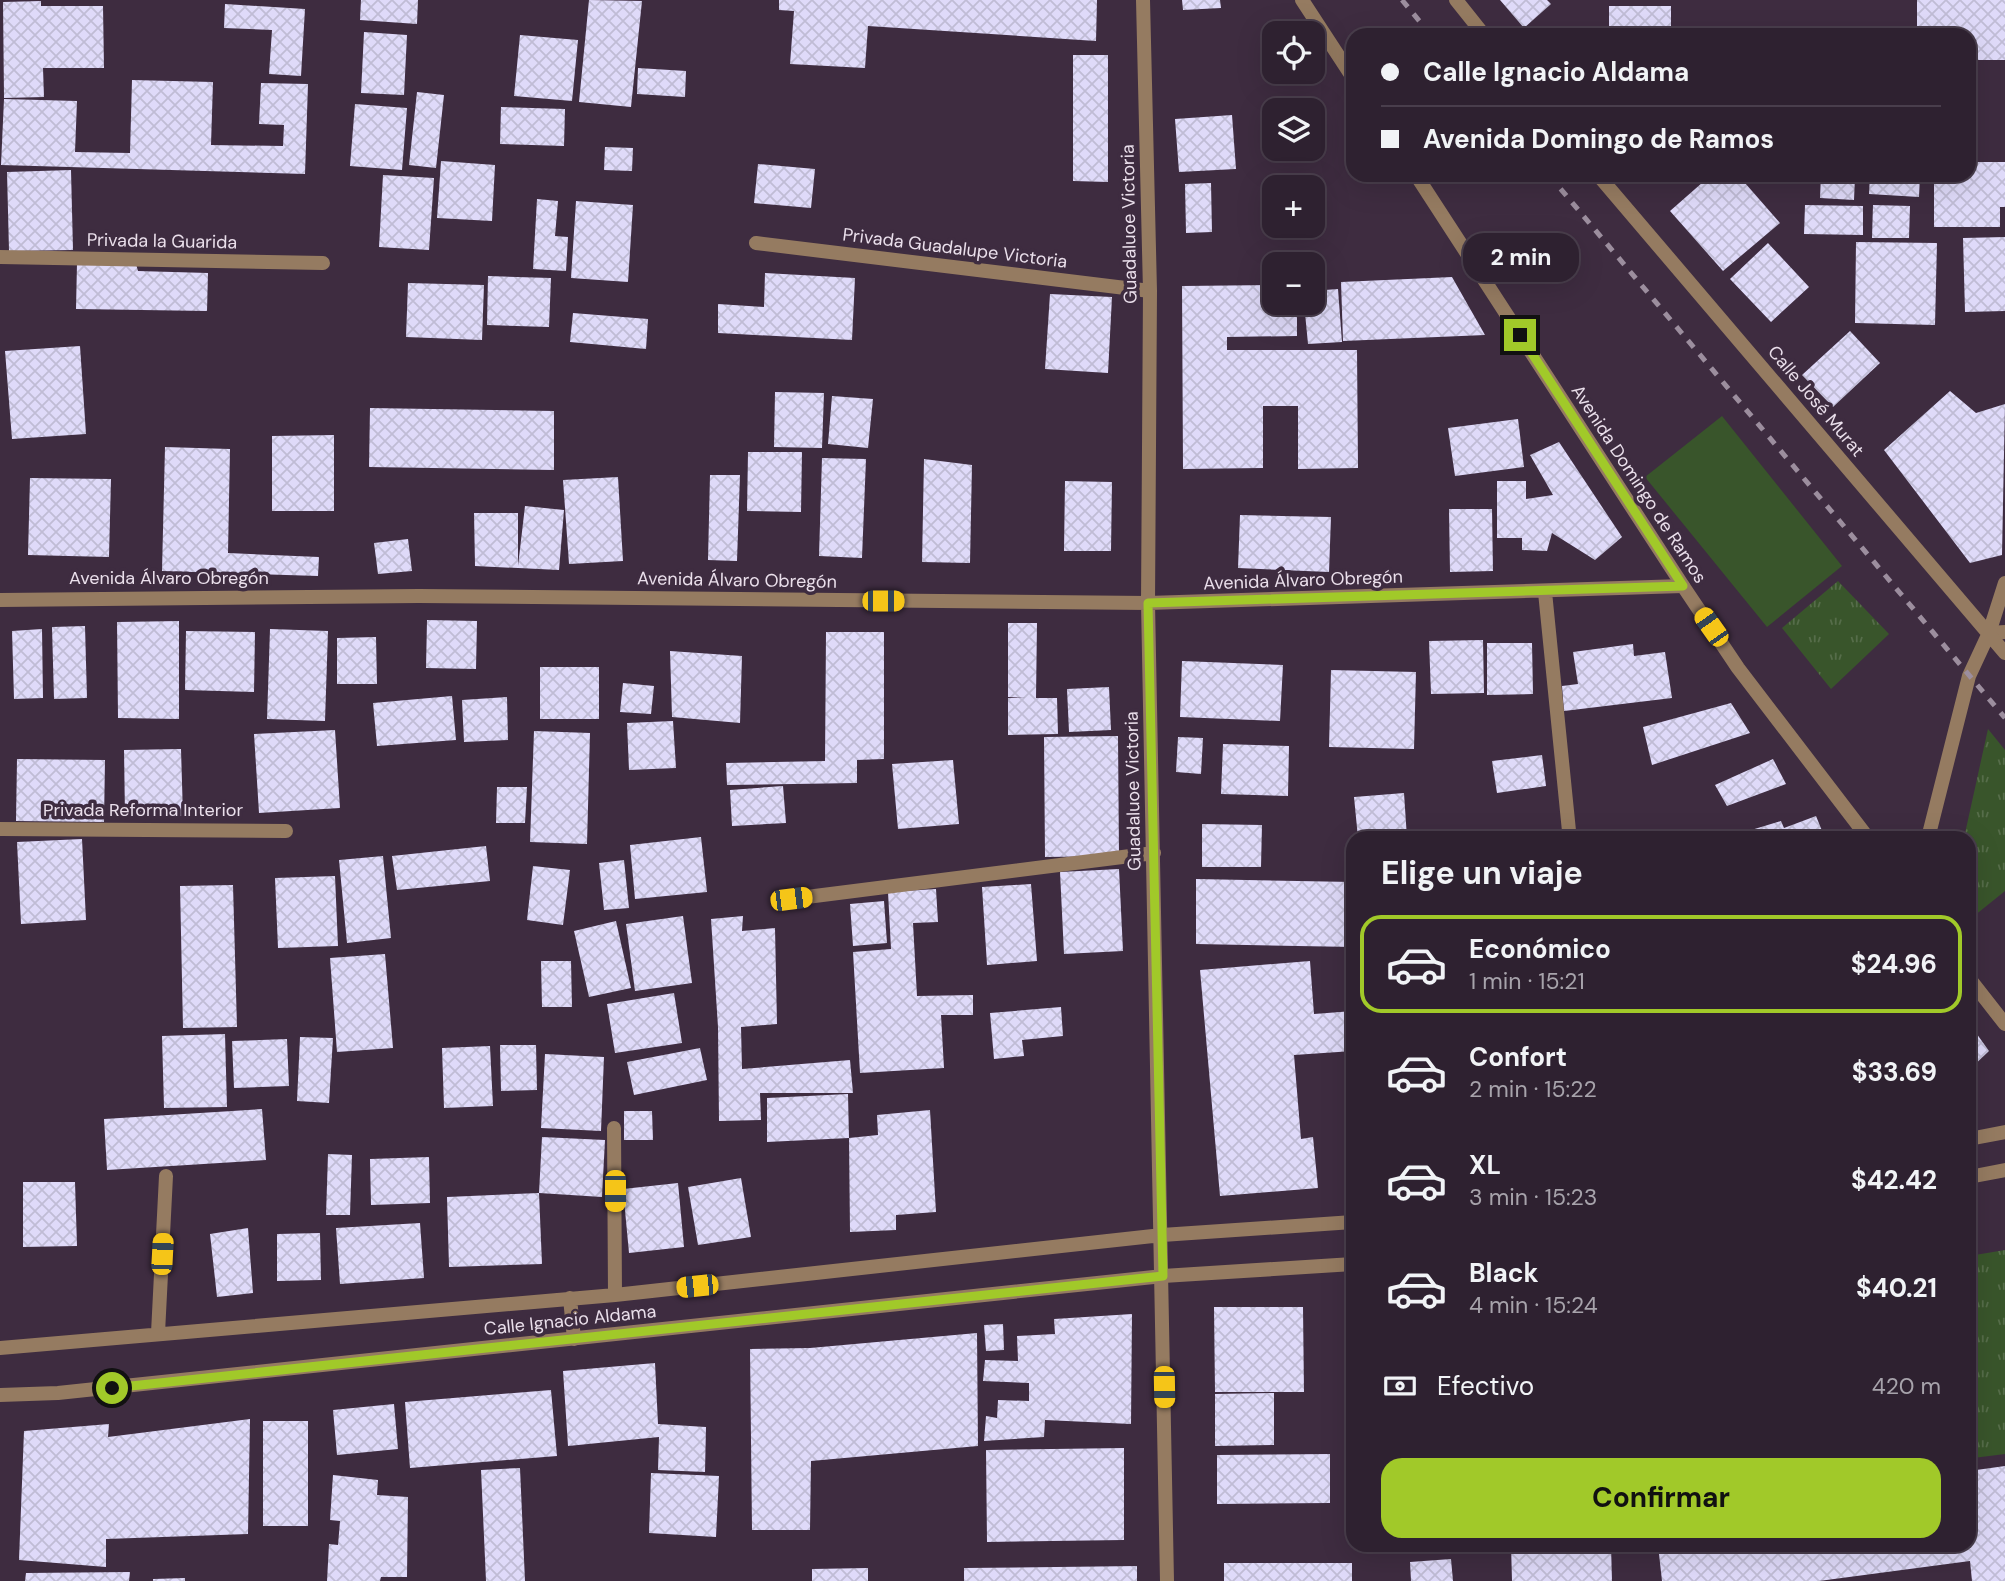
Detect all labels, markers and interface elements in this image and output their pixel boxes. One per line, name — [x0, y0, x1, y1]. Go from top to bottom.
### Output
map controls — [1262, 21, 1325, 315]
button: locate — [1262, 21, 1325, 84]
text: Calle Ignacio Aldama — [1423, 55, 1689, 89]
button: layers — [1262, 98, 1325, 161]
text: Avenida Domingo de Ramos — [1423, 122, 1774, 156]
street label: Guadaluoe Victoria — [1116, 144, 1142, 304]
button: + — [1262, 175, 1325, 238]
street label: Privada Guadalupe Victoria — [841, 222, 1069, 274]
street label: Privada la Guarida — [87, 228, 237, 254]
callout: 2 min — [1462, 233, 1578, 282]
text: 2 min — [1491, 242, 1551, 272]
button: − — [1262, 252, 1325, 315]
route end — [1504, 319, 1536, 351]
street label: Calle José Murat — [1762, 340, 1870, 462]
street label: Avenida Domingo de Ramos — [1566, 380, 1712, 588]
street label: Avenida Álvaro Obregón — [1203, 565, 1403, 595]
street label: Avenida Álvaro Obregón — [69, 566, 269, 590]
street label: Avenida Álvaro Obregón — [637, 566, 837, 594]
car — [863, 591, 905, 612]
car — [1691, 604, 1732, 650]
street label: Guadaluoe Victoria — [1120, 711, 1146, 871]
street label: Privada Reforma Interior — [43, 798, 243, 822]
text: Elige un viaje — [1381, 852, 1583, 894]
car — [769, 886, 814, 912]
text: Económico — [1469, 932, 1611, 966]
icon: car — [1385, 933, 1448, 996]
text: $24.96 — [1851, 947, 1937, 981]
text: 1 min · 15:21 — [1469, 966, 1585, 996]
text: Confort — [1469, 1040, 1567, 1074]
icon: car — [1385, 1041, 1448, 1104]
text: $33.69 — [1852, 1055, 1937, 1089]
text: 2 min · 15:22 — [1469, 1074, 1597, 1104]
text: XL — [1469, 1148, 1501, 1182]
icon: car — [1385, 1149, 1448, 1212]
text: $42.42 — [1851, 1163, 1937, 1197]
car — [605, 1170, 626, 1212]
text: 3 min · 15:23 — [1469, 1182, 1597, 1212]
car — [151, 1232, 174, 1276]
text: Black — [1469, 1256, 1539, 1290]
icon: car — [1385, 1257, 1448, 1320]
text: $40.21 — [1856, 1271, 1937, 1305]
car — [676, 1273, 719, 1299]
text: 4 min · 15:24 — [1469, 1290, 1598, 1320]
street label: Calle Ignacio Aldama — [483, 1299, 657, 1341]
car — [1154, 1366, 1175, 1408]
icon: cash — [1381, 1367, 1419, 1405]
text: Efectivo — [1437, 1369, 1534, 1403]
text: 420 m — [1872, 1371, 1941, 1401]
route start — [96, 1372, 128, 1404]
button: Confirmar — [1381, 1458, 1941, 1538]

